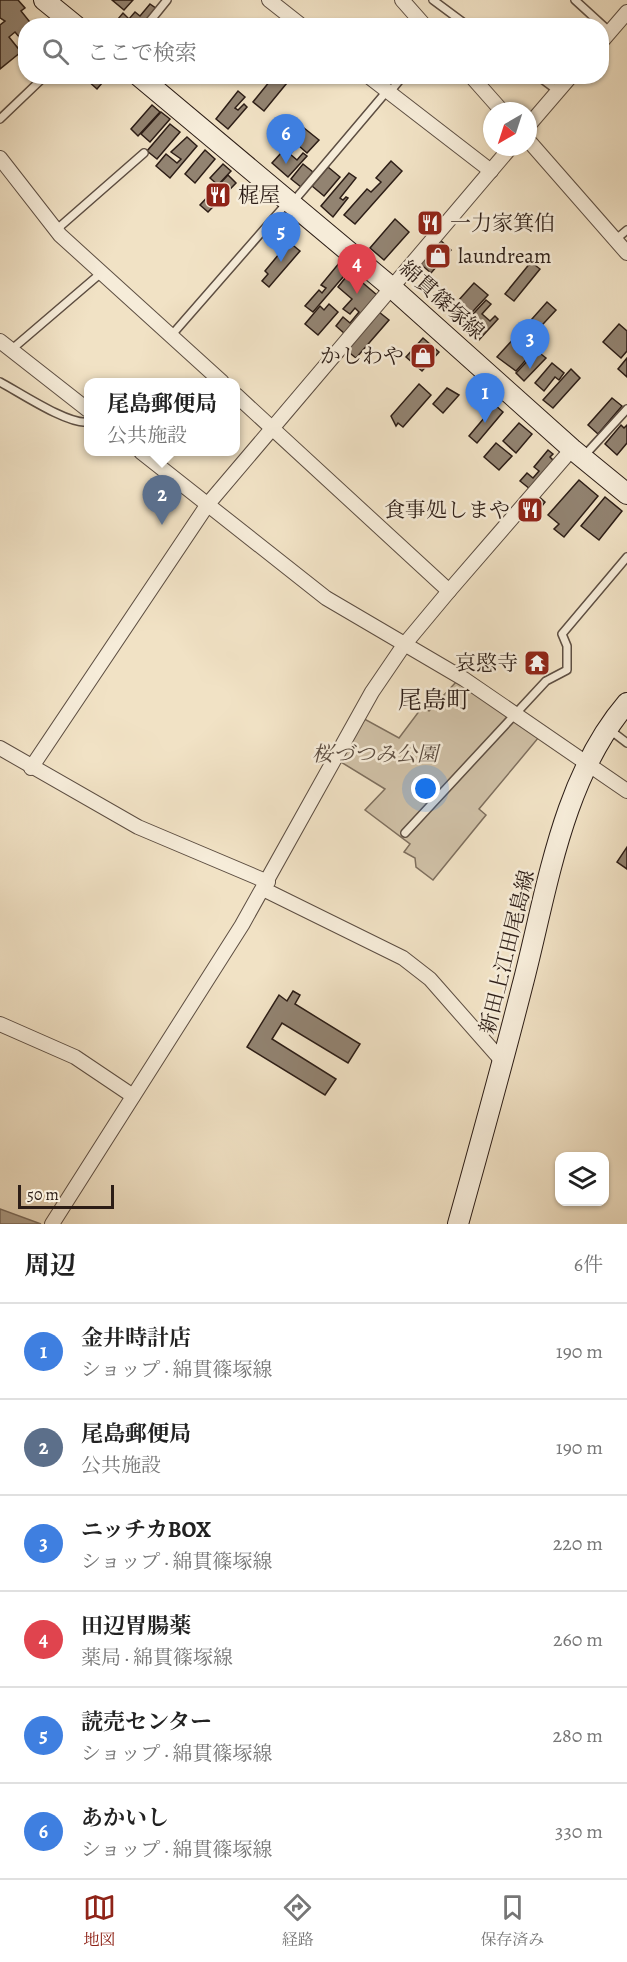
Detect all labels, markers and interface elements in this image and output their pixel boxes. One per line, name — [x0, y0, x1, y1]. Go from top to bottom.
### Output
search box — [18, 18, 609, 84]
icon: search — [39, 35, 72, 68]
text: ここで検索 — [87, 38, 197, 68]
north arrow — [483, 102, 537, 156]
pin: 6 — [266, 114, 306, 164]
restaurant icon: 梶屋 — [203, 180, 233, 210]
place label: 梶屋 — [238, 181, 280, 209]
restaurant icon: 一力家箕伯 — [415, 208, 445, 238]
place label: 一力家箕伯 — [450, 209, 555, 237]
pin: 5 — [262, 212, 300, 262]
shop icon: laundream — [423, 241, 453, 271]
place label: laundream — [458, 242, 552, 270]
pin: 4 — [338, 244, 376, 294]
street label: 綿貫篠塚線 — [394, 254, 490, 346]
pin: 3 — [510, 320, 550, 369]
shop icon: かしわや — [408, 341, 438, 371]
place label: かしわや — [320, 342, 404, 370]
pin: 1 — [466, 374, 504, 423]
popup — [84, 378, 240, 456]
text: 尾島郵便局 — [107, 389, 217, 419]
text: 公共施設 — [107, 422, 187, 449]
pin: 2 — [142, 476, 182, 525]
restaurant icon: 食事処しまや — [515, 495, 545, 525]
place label: 食事処しまや — [384, 496, 510, 524]
temple icon: 哀愍寺 — [522, 648, 552, 678]
place label: 哀愍寺 — [455, 649, 518, 677]
district label: 尾島町 — [398, 684, 470, 716]
park label: 桜づつみ公園 — [312, 740, 441, 768]
your location — [411, 774, 440, 803]
street label: 新田上江田尾島線 — [473, 867, 541, 1037]
map controls — [555, 1152, 609, 1206]
button: layers — [555, 1152, 609, 1206]
scale bar — [18, 1182, 114, 1210]
text: 50 m — [27, 1184, 59, 1206]
text: 周辺 — [24, 1248, 76, 1283]
text: 6件 — [574, 1251, 603, 1278]
text: 金井時計店 — [81, 1323, 191, 1353]
text: 1 — [40, 1338, 47, 1365]
text: 190 m — [556, 1338, 603, 1365]
text: ショップ · 綿貫篠塚線 — [81, 1356, 272, 1383]
text: 尾島郵便局 — [81, 1419, 191, 1449]
text: 2 — [39, 1434, 48, 1461]
text: 190 m — [556, 1434, 603, 1461]
text: 公共施設 — [81, 1452, 161, 1479]
text: ニッチカBOX — [81, 1515, 211, 1545]
text: 3 — [39, 1530, 48, 1557]
text: 220 m — [553, 1530, 603, 1557]
text: ショップ · 綿貫篠塚線 — [81, 1548, 272, 1575]
text: 田辺胃腸薬 — [81, 1611, 191, 1641]
text: 4 — [39, 1626, 48, 1653]
text: 260 m — [553, 1626, 603, 1653]
text: 薬局 · 綿貫篠塚線 — [81, 1644, 233, 1671]
text: 読売センター — [81, 1707, 212, 1737]
text: 5 — [39, 1722, 48, 1749]
text: 280 m — [553, 1722, 603, 1749]
text: ショップ · 綿貫篠塚線 — [81, 1740, 272, 1767]
text: あかいし — [81, 1803, 169, 1833]
text: 6 — [39, 1818, 48, 1845]
text: 330 m — [555, 1818, 603, 1845]
text: ショップ · 綿貫篠塚線 — [81, 1836, 272, 1863]
tab: 地図 — [83, 1891, 116, 1951]
tab: 経路 — [281, 1891, 314, 1951]
tab: 保存済み — [480, 1891, 544, 1951]

